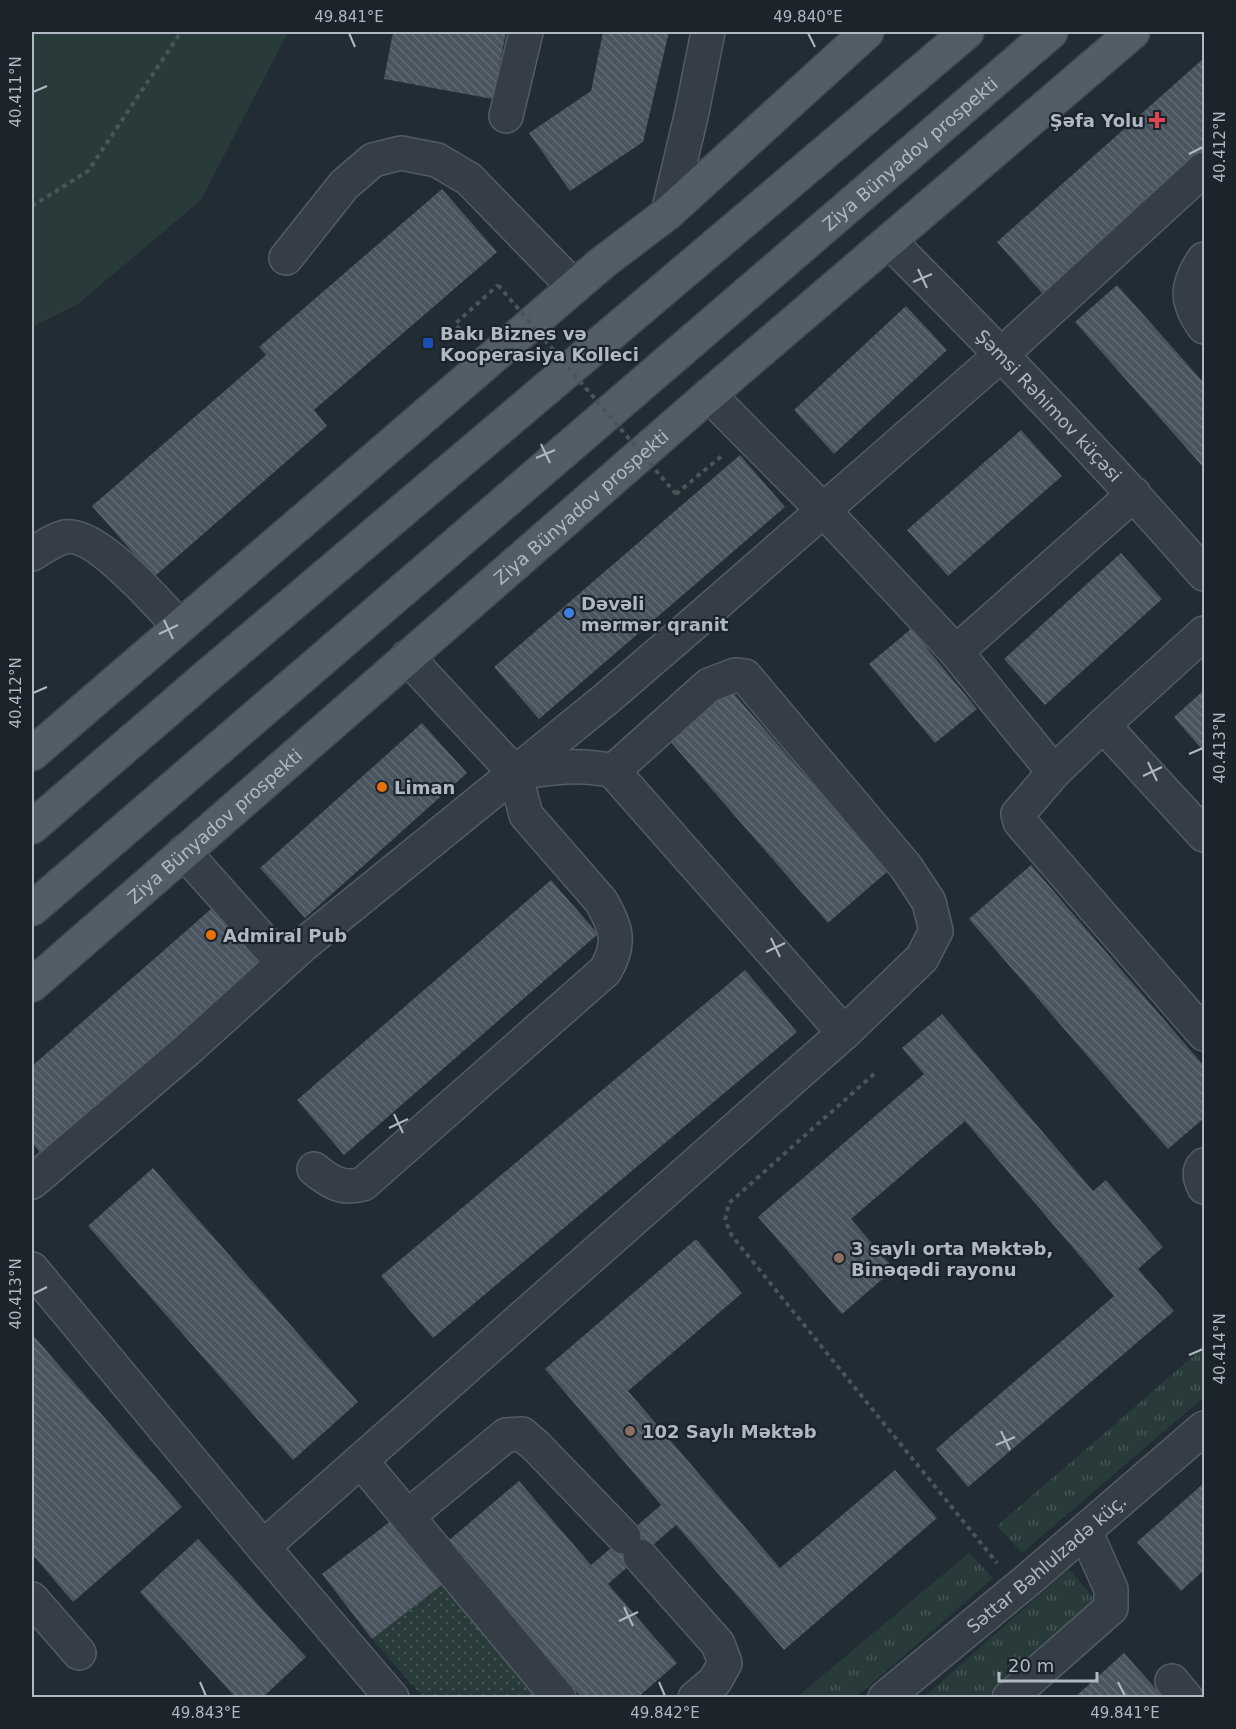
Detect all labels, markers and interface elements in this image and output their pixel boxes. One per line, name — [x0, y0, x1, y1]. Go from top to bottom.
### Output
text: 49.841°E — [314, 8, 384, 26]
text: 49.840°E — [773, 8, 843, 26]
text: 40.411°N — [7, 56, 25, 128]
street label: Ziya Bünyadov prospekti — [818, 72, 1002, 235]
place label: Şəfa Yolu — [1050, 110, 1144, 131]
marker: Şəfa Yolu — [1148, 111, 1166, 129]
text: 40.412°N — [1211, 111, 1229, 183]
place label: Bakı Biznes və Kooperasiya Kolleci — [440, 323, 639, 365]
street label: Şəmsi Rəhimov küçəsi — [972, 325, 1126, 486]
marker: Bakı Biznes və Kooperasiya Kolleci — [421, 336, 435, 350]
street label: Ziya Bünyadov prospekti — [489, 425, 672, 588]
place label: Dəvəli mərmər qranit — [581, 593, 729, 635]
marker: Dəvəli mərmər qranit — [562, 606, 576, 620]
text: 40.412°N — [7, 657, 25, 729]
text: 40.413°N — [1211, 712, 1229, 784]
street label: Ziya Bünyadov prospekti — [123, 744, 306, 908]
place label: Liman — [394, 777, 455, 798]
marker: Liman — [375, 780, 389, 794]
place label: Admiral Pub — [223, 925, 347, 946]
marker: Admiral Pub — [204, 928, 218, 942]
place label: 3 saylı orta Məktəb, Binəqədi rayonu — [851, 1238, 1053, 1280]
marker: 3 saylı orta Məktəb, Binəqədi rayonu — [832, 1251, 846, 1265]
text: 40.413°N — [7, 1258, 25, 1330]
text: 40.414°N — [1211, 1313, 1229, 1385]
place label: 102 Saylı Məktəb — [642, 1421, 817, 1442]
marker: 102 Saylı Məktəb — [623, 1424, 637, 1438]
street label: Səttar Bəhlulzadə küç. — [962, 1490, 1130, 1637]
scale bar — [999, 1645, 1096, 1683]
text: 20 m — [1008, 1655, 1054, 1676]
text: 49.843°E — [171, 1704, 241, 1722]
text: 49.842°E — [630, 1704, 700, 1722]
text: 49.841°E — [1090, 1704, 1160, 1722]

